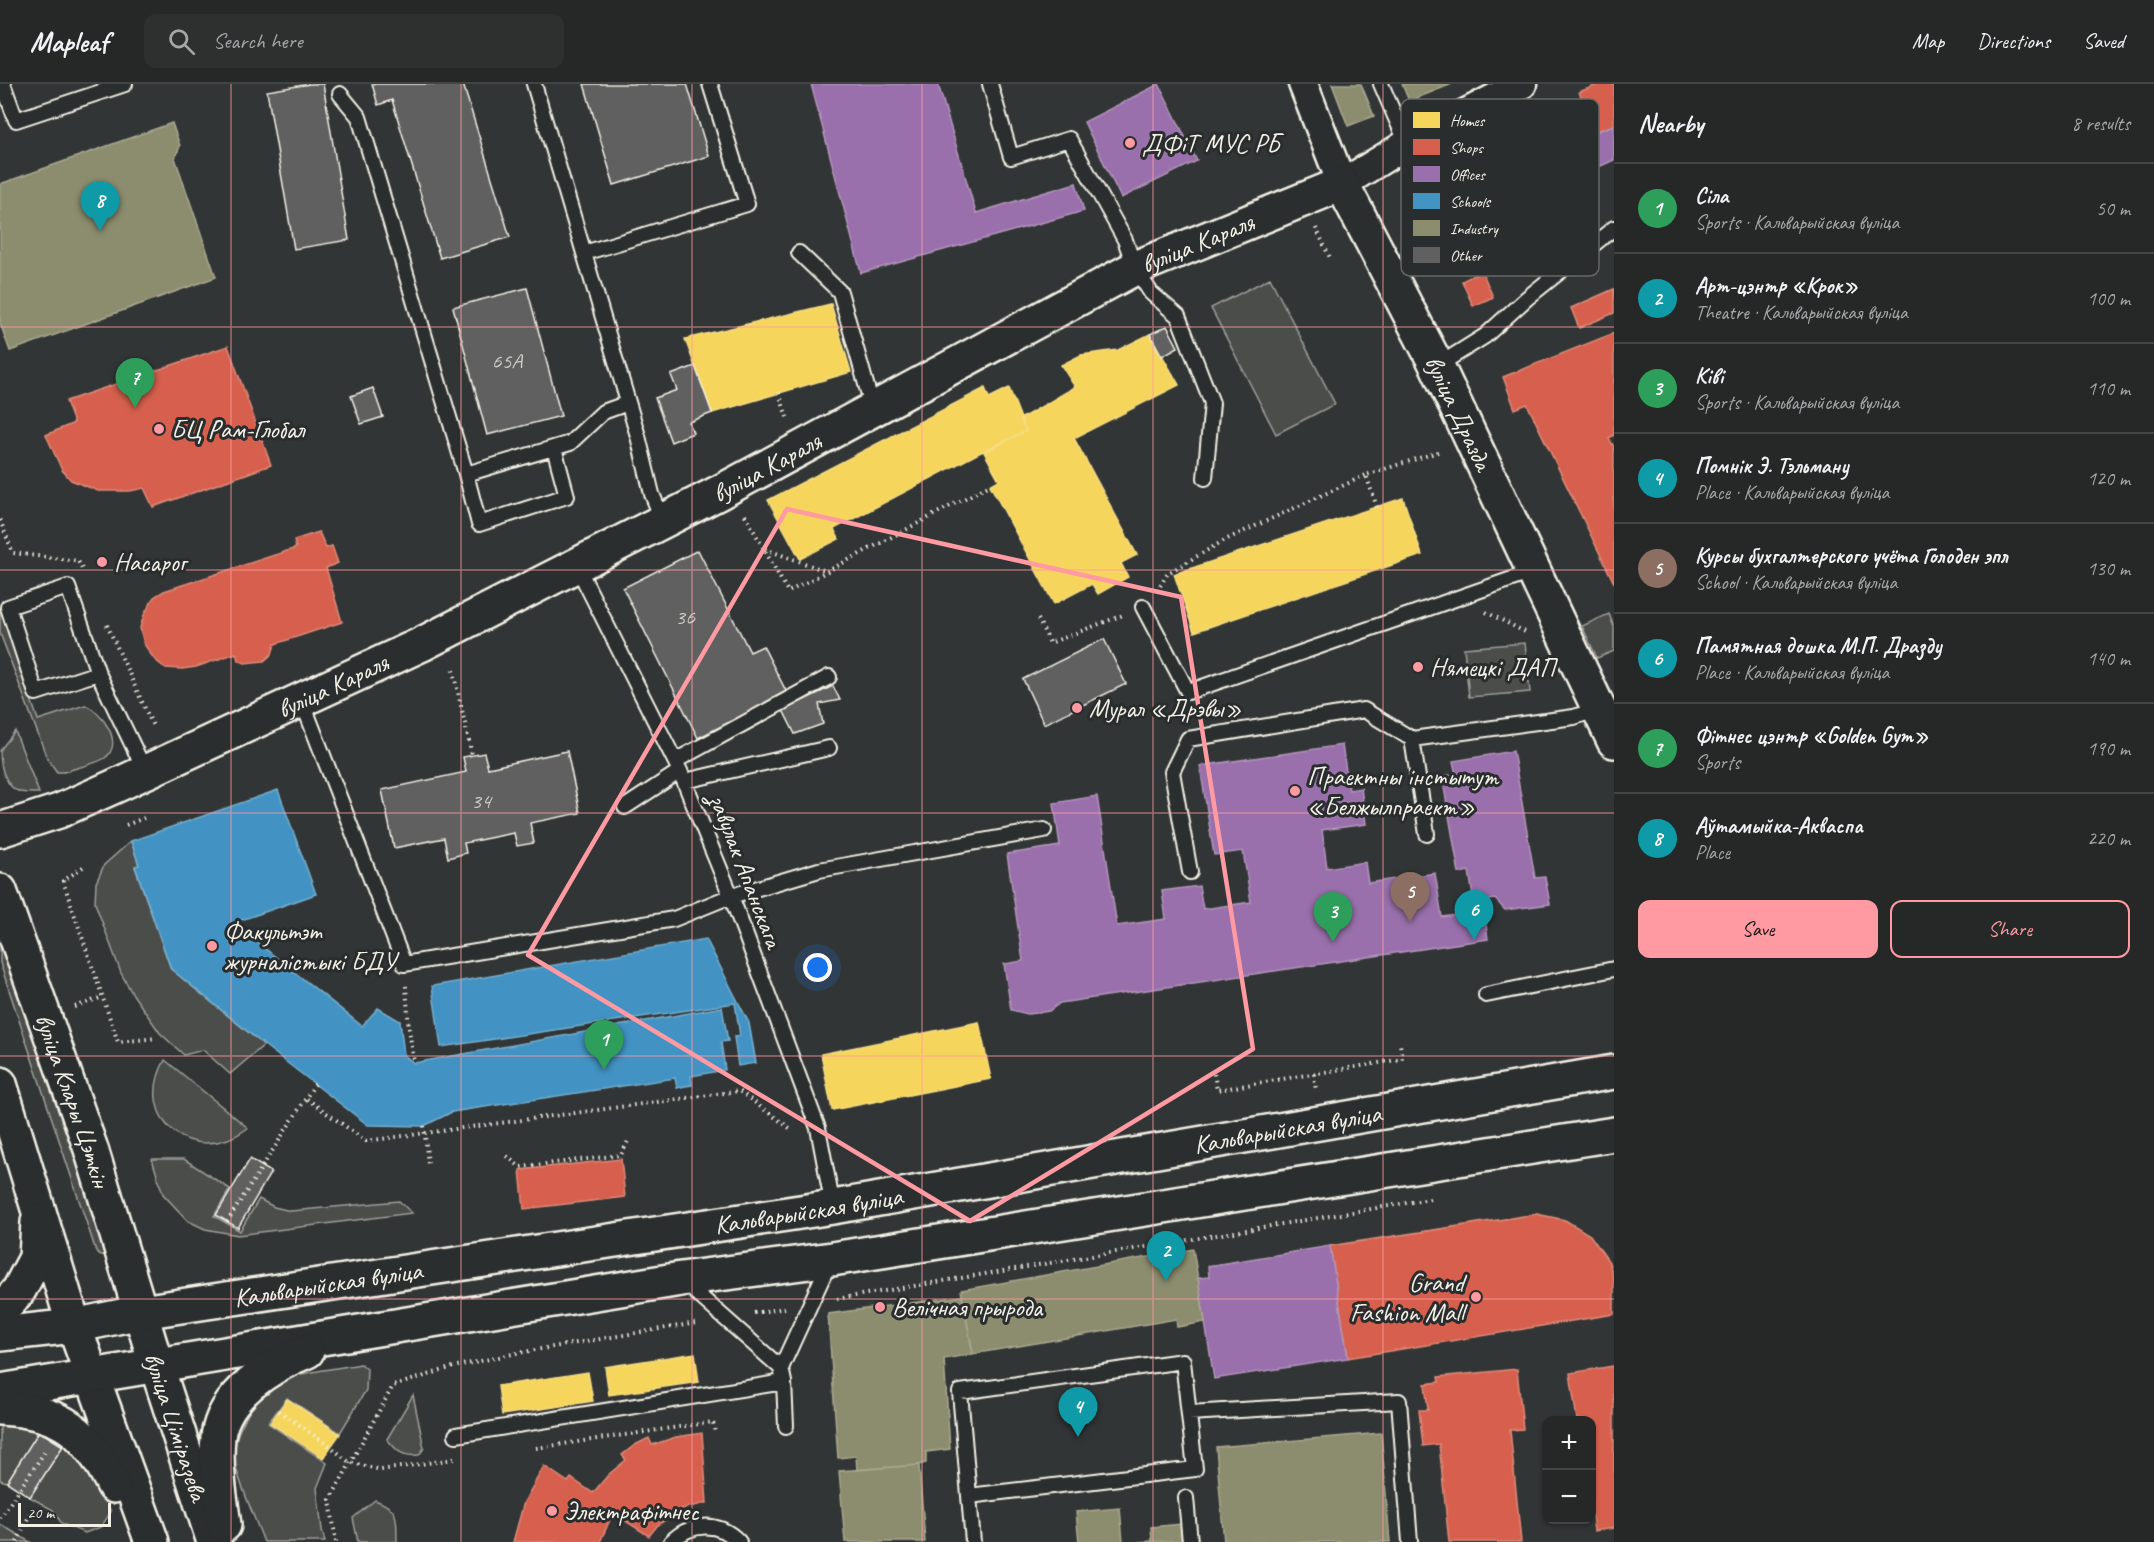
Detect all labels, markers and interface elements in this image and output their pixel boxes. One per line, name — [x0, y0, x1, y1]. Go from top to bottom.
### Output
search box — [144, 14, 564, 68]
text: Mapleaf — [30, 24, 108, 59]
icon: search — [165, 25, 198, 58]
text: Search here — [213, 27, 303, 55]
text: Map — [1912, 28, 1944, 54]
text: Directions — [1977, 28, 2050, 54]
text: Saved — [2083, 28, 2124, 54]
legend — [1401, 99, 1599, 276]
text: Nearby — [1638, 107, 1703, 140]
text: Homes — [1450, 111, 1486, 131]
text: 8 results — [2071, 111, 2130, 136]
place label: ДФіТ МУС РБ — [1142, 127, 1284, 160]
marker: ДФіТ МУС РБ — [1123, 136, 1137, 150]
text: Shops — [1450, 138, 1484, 158]
text: Offices — [1450, 165, 1486, 185]
pin: 8 — [80, 182, 120, 231]
text: Сіла — [1695, 182, 1728, 210]
text: Schools — [1450, 192, 1491, 212]
text: 1 — [1653, 196, 1662, 221]
text: 50 m — [2096, 196, 2130, 221]
street label: вуліца Караля — [1136, 204, 1260, 280]
text: Sports · Кальварыйская вуліца — [1695, 210, 1899, 235]
text: Industry — [1450, 219, 1499, 239]
text: Other — [1450, 246, 1483, 266]
text: Арт-цэнтр «Крок» — [1695, 272, 1858, 300]
text: 2 — [1653, 286, 1662, 311]
text: 100 m — [2087, 286, 2130, 311]
text: Theatre · Кальварыйская вуліца — [1695, 300, 1908, 325]
house number: 65А — [492, 347, 523, 375]
street label: вуліца Дразда — [1418, 349, 1501, 478]
pin: 7 — [116, 358, 154, 408]
text: Ківі — [1695, 362, 1723, 390]
text: 3 — [1653, 376, 1662, 401]
text: 110 m — [2087, 376, 2130, 401]
text: Sports · Кальварыйская вуліца — [1695, 390, 1899, 415]
place label: БЦ Рам-Глобал — [171, 413, 307, 446]
marker: БЦ Рам-Глобал — [152, 422, 166, 436]
street label: вуліца Караля — [707, 423, 828, 510]
text: Помнік Э. Тэльману — [1695, 452, 1849, 480]
text: 4 — [1653, 466, 1662, 491]
text: 120 m — [2087, 466, 2130, 491]
text: Place · Кальварыйская вуліца — [1695, 480, 1889, 505]
text: Курсы бухгалтерского учёта Голоден эпл — [1695, 542, 2008, 570]
place label: Насарог — [114, 546, 189, 579]
marker: Насарог — [95, 555, 109, 569]
text: 5 — [1653, 556, 1662, 581]
text: 130 m — [2087, 556, 2130, 581]
text: School · Кальварыйская вуліца — [1695, 570, 1897, 595]
house number: 36 — [675, 603, 696, 631]
text: Памятная дошка М.П. Дразду — [1695, 632, 1942, 660]
street label: вуліца Караля — [272, 645, 395, 725]
text: 6 — [1653, 646, 1662, 671]
text: 140 m — [2087, 646, 2130, 671]
place label: Нямецкі ДАП — [1430, 651, 1559, 684]
marker: Нямецкі ДАП — [1411, 660, 1425, 674]
text: Place · Кальварыйская вуліца — [1695, 660, 1889, 685]
place label: Мурал «Дрэвы» — [1089, 692, 1242, 725]
marker: Мурал «Дрэвы» — [1070, 701, 1084, 715]
text: Фітнес цэнтр «Golden Gym» — [1695, 722, 1928, 750]
text: 7 — [1653, 736, 1662, 761]
text: 190 m — [2087, 736, 2130, 761]
text: Sports — [1695, 750, 1740, 775]
place label: Праектны інстытут «Белжылпраект» — [1307, 760, 1500, 823]
marker: Праектны інстытут «Белжылпраект» — [1288, 784, 1302, 798]
house number: 34 — [471, 787, 493, 815]
street label: завулак Апанскага — [700, 787, 791, 955]
text: Аўтамыйка-Акваспа — [1695, 812, 1863, 840]
text: 8 — [1653, 826, 1662, 851]
text: 220 m — [2087, 826, 2130, 851]
text: Place — [1695, 840, 1730, 865]
pin: 5 — [1390, 872, 1430, 922]
pin: 6 — [1454, 890, 1494, 940]
pin: 3 — [1314, 892, 1352, 942]
button: Save — [1638, 900, 1878, 958]
button: Share — [1890, 900, 2130, 958]
place label: Факультэт журналістыкі БДУ — [224, 915, 400, 978]
marker: Факультэт журналістыкі БДУ — [205, 939, 219, 953]
your location — [803, 953, 832, 982]
street label: вуліца Клары Цэткін — [28, 1009, 119, 1193]
pin: 1 — [584, 1020, 624, 1070]
street label: Кальварыйская вуліца — [1191, 1096, 1385, 1161]
street label: Кальварыйская вуліца — [712, 1179, 906, 1241]
pin: 2 — [1146, 1232, 1186, 1281]
street label: Кальварыйская вуліца — [232, 1253, 426, 1314]
place label: Grand Fashion Mall — [1350, 1266, 1469, 1329]
marker: Grand Fashion Mall — [1469, 1290, 1483, 1304]
place label: Велічная прырода — [892, 1291, 1044, 1324]
marker: Велічная прырода — [873, 1300, 887, 1314]
street label: вуліца Ціміразева — [137, 1348, 217, 1507]
pin: 4 — [1058, 1388, 1098, 1437]
map controls — [1542, 1416, 1596, 1524]
button: + — [1542, 1416, 1596, 1470]
button: − — [1542, 1470, 1596, 1524]
place label: Электрафітнес — [564, 1495, 700, 1528]
scale bar — [18, 1500, 111, 1528]
text: 20 m — [27, 1503, 54, 1523]
marker: Электрафітнес — [545, 1504, 559, 1518]

